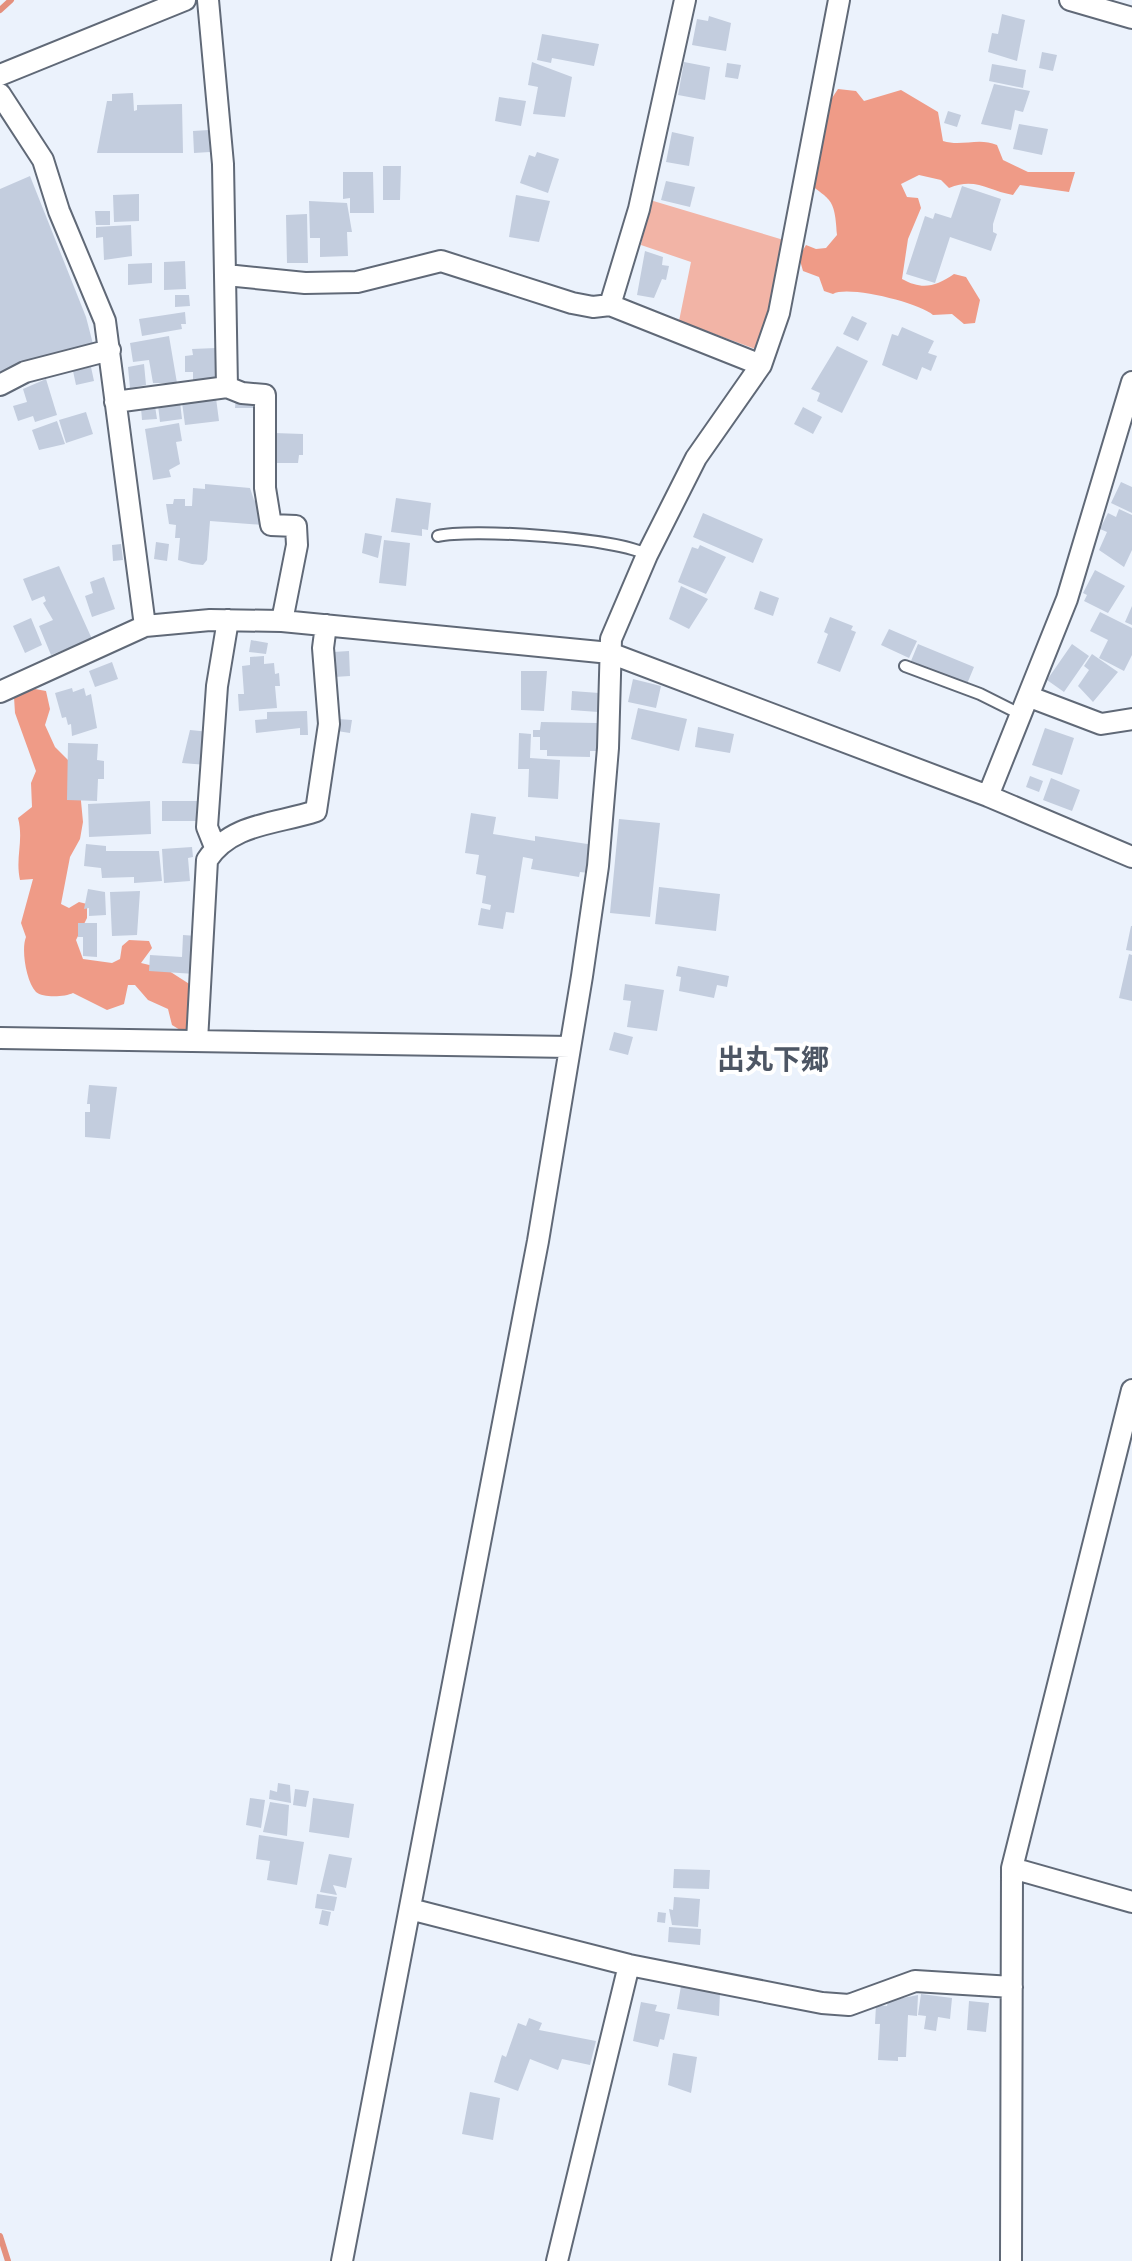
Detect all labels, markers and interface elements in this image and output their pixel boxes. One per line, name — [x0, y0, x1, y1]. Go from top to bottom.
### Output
district label: 出丸下郷 — [717, 1042, 829, 1076]

